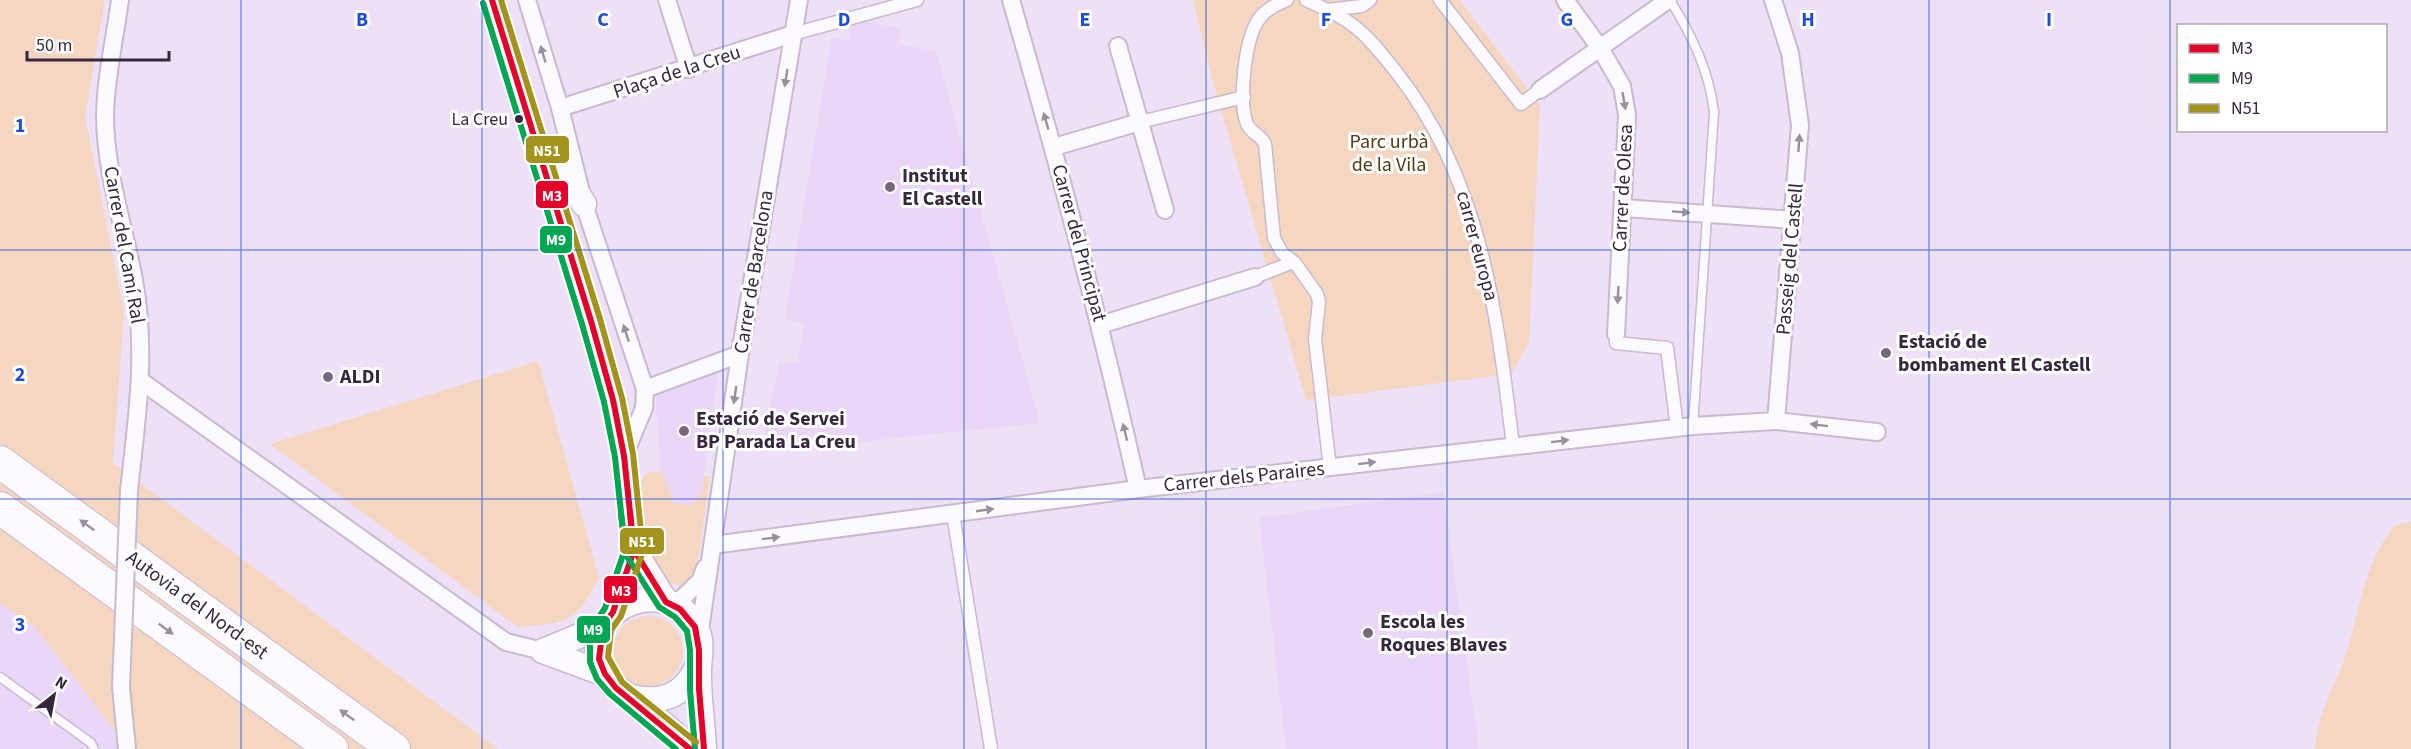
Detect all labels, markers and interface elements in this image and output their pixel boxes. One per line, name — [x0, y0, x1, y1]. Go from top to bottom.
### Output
text: B — [356, 6, 368, 34]
text: C — [597, 6, 609, 34]
text: D — [838, 6, 850, 34]
text: E — [1080, 6, 1090, 34]
text: F — [1321, 6, 1331, 34]
text: G — [1561, 6, 1573, 34]
text: H — [1801, 6, 1815, 34]
text: I — [2046, 6, 2052, 34]
scale bar — [27, 24, 170, 62]
legend — [2177, 24, 2387, 132]
text: 50 m — [36, 33, 72, 58]
text: M3 — [2231, 36, 2253, 61]
street label: Plaça de la Creu — [610, 38, 744, 106]
one-way arrow — [538, 45, 547, 63]
text: M9 — [2231, 66, 2253, 91]
one-way arrow — [781, 69, 790, 88]
one-way arrow — [1620, 91, 1629, 110]
text: N51 — [2231, 96, 2261, 121]
place label: La Creu — [452, 107, 508, 132]
text: 1 — [15, 112, 25, 140]
one-way arrow — [1041, 112, 1050, 130]
marker: La Creu — [513, 113, 525, 125]
street label: Carrer de Olesa — [1606, 123, 1640, 253]
park label: Parc urbà de la Vila — [1349, 128, 1429, 179]
one-way arrow — [1794, 133, 1804, 152]
line badge: N51 — [525, 135, 570, 164]
text: N51 — [533, 140, 561, 162]
street label: Carrer del Principat — [1045, 161, 1114, 325]
place label: Institut El Castell — [902, 162, 983, 213]
street label: Carrer del Camí Ral — [96, 164, 152, 326]
line badge: M3 — [535, 180, 569, 209]
marker: Institut El Castell — [883, 180, 897, 194]
street label: Passeig del Castell — [1769, 182, 1811, 336]
text: M3 — [542, 185, 562, 207]
street label: Carrer de Barcelona — [727, 188, 781, 356]
street label: carrer europa — [1449, 188, 1505, 304]
one-way arrow — [1671, 207, 1690, 217]
line badge: M9 — [539, 225, 573, 254]
text: M9 — [546, 229, 566, 251]
one-way arrow — [1614, 286, 1623, 305]
one-way arrow — [621, 324, 631, 342]
place label: Estació de bombament El Castell — [1898, 328, 2091, 379]
marker: Estació de bombament El Castell — [1879, 346, 1893, 360]
text: 2 — [15, 361, 25, 389]
place label: ALDI — [339, 363, 381, 391]
marker: ALDI — [321, 370, 335, 384]
one-way arrow — [730, 386, 739, 405]
place label: Estació de Servei BP Parada La Creu — [696, 405, 856, 456]
one-way arrow — [1809, 420, 1828, 430]
one-way arrow — [1120, 422, 1129, 441]
marker: Estació de Servei BP Parada La Creu — [677, 424, 691, 438]
one-way arrow — [1551, 436, 1570, 446]
street label: Carrer dels Paraires — [1162, 455, 1326, 499]
one-way arrow — [1357, 459, 1376, 468]
one-way arrow — [976, 505, 995, 514]
one-way arrow — [80, 519, 96, 531]
line badge: N51 — [619, 527, 665, 555]
text: N51 — [628, 531, 656, 553]
one-way arrow — [762, 533, 781, 543]
street label: Autovia del Nord-est — [120, 544, 274, 666]
line badge: M3 — [603, 575, 638, 604]
text: M3 — [611, 580, 631, 602]
place label: Escola les Roques Blaves — [1380, 608, 1507, 659]
text: 3 — [15, 611, 25, 639]
line badge: M9 — [576, 615, 611, 644]
text: M9 — [583, 619, 603, 641]
one-way arrow — [158, 623, 174, 635]
marker: Escola les Roques Blaves — [1361, 626, 1375, 640]
north arrow — [24, 665, 84, 725]
text: N — [51, 671, 71, 695]
one-way arrow — [339, 709, 354, 721]

